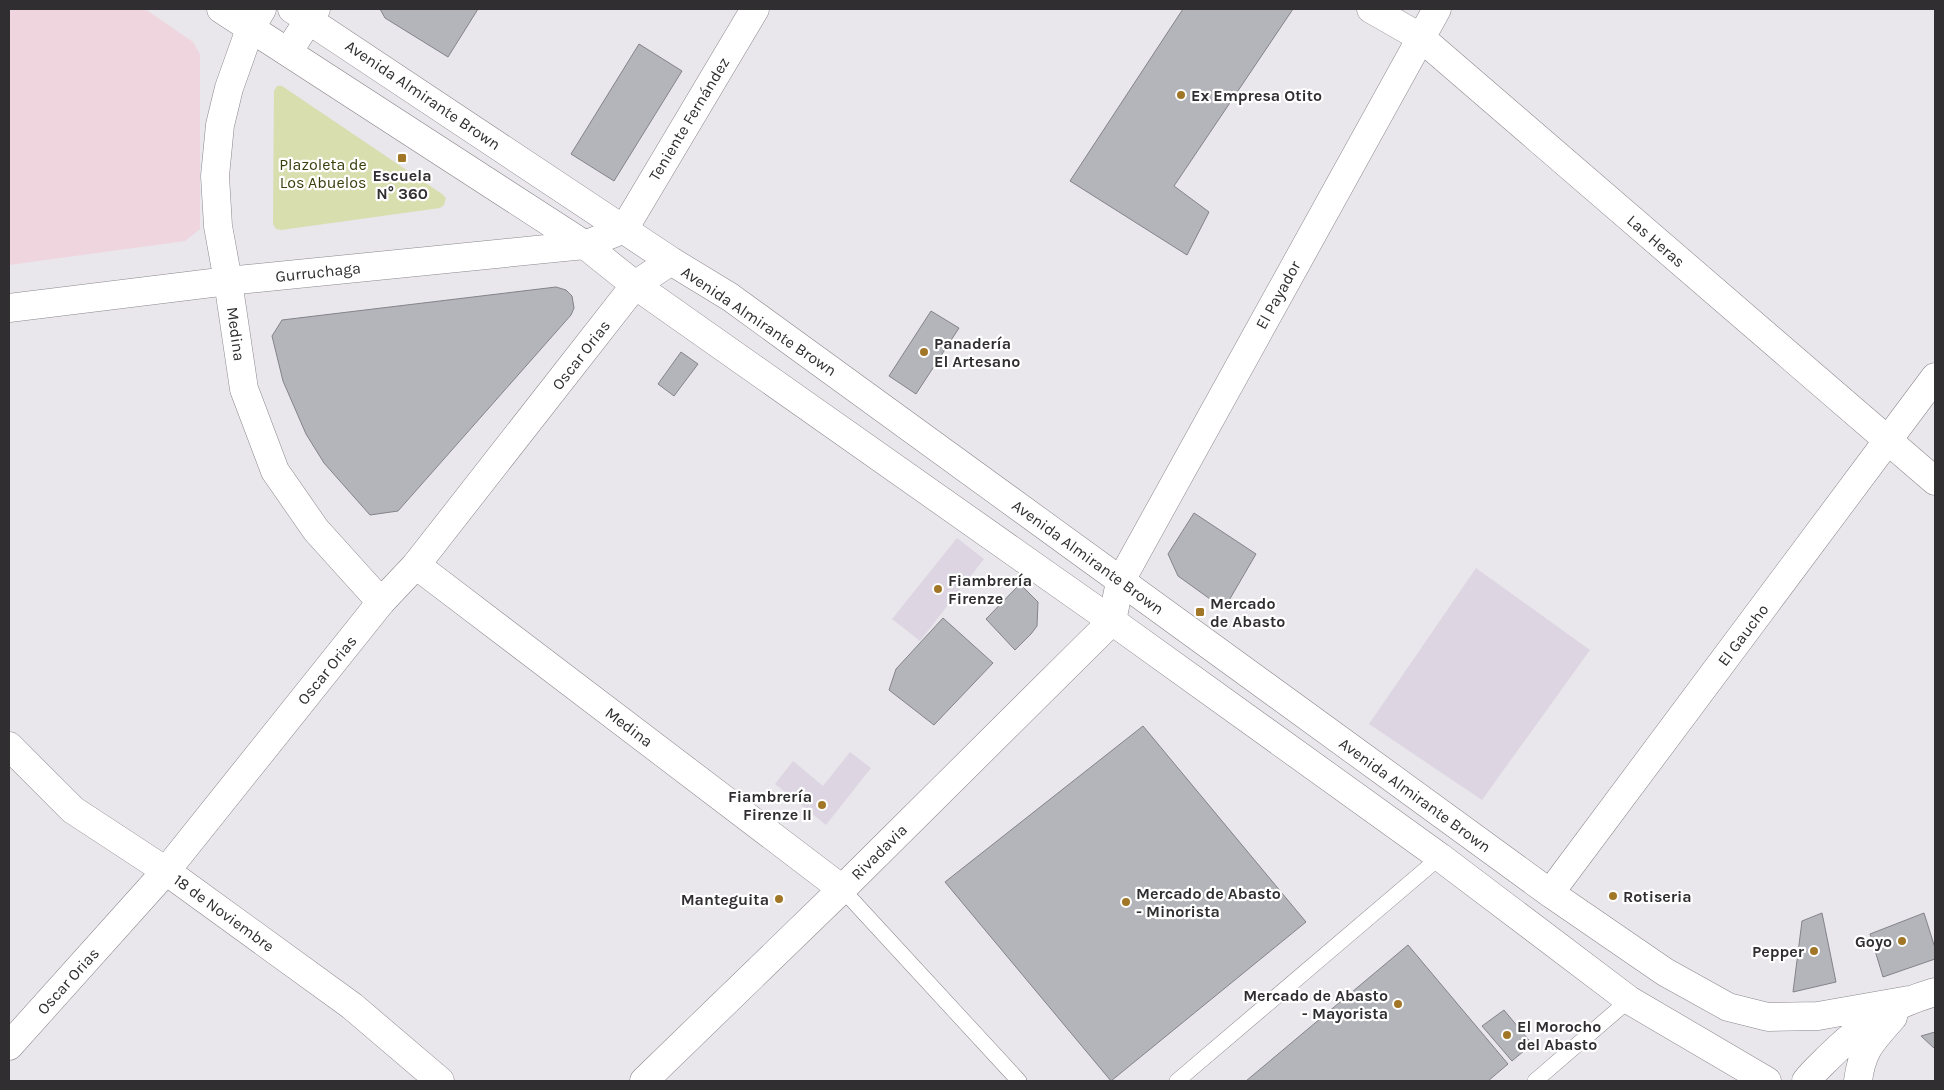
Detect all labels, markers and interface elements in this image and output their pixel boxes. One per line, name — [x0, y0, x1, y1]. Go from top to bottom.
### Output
street label: Avenida Almirante Brown — [342, 36, 504, 154]
street label: Teniente Fernández — [645, 54, 733, 184]
place label: Ex Empresa Otito — [1191, 86, 1322, 105]
marker: Ex Empresa Otito — [1175, 89, 1187, 101]
marker: Escuela N° 360 — [396, 152, 408, 164]
park label: Plazoleta de Los Abuelos — [279, 155, 367, 192]
place label: Escuela N° 360 — [372, 166, 432, 203]
street label: Las Heras — [1623, 211, 1689, 271]
street label: El Payador — [1251, 257, 1305, 332]
street label: Gurruchaga — [274, 258, 362, 286]
street label: Avenida Almirante Brown — [678, 262, 840, 380]
street label: Medina — [223, 306, 249, 362]
street label: Oscar Orias — [548, 316, 614, 394]
place label: Panadería El Artesano — [934, 334, 1020, 371]
marker: Panadería El Artesano — [918, 346, 930, 358]
street label: Avenida Almirante Brown — [1008, 496, 1168, 618]
place label: Fiambrería Firenze — [948, 571, 1032, 608]
marker: Fiambrería Firenze — [932, 583, 944, 595]
place label: Mercado de Abasto — [1210, 594, 1285, 631]
street label: El Gaucho — [1714, 600, 1772, 670]
marker: Mercado de Abasto — [1194, 606, 1206, 618]
street label: Oscar Orias — [293, 632, 361, 708]
street label: Medina — [602, 703, 656, 751]
street label: Avenida Almirante Brown — [1335, 734, 1495, 856]
place label: Fiambrería Firenze II — [728, 787, 812, 824]
marker: Fiambrería Firenze II — [816, 799, 828, 811]
street label: Rivadavia — [847, 820, 911, 884]
street label: 18 de Noviembre — [170, 870, 278, 956]
place label: Mercado de Abasto - Minorista — [1136, 884, 1281, 921]
place label: Rotiseria — [1623, 887, 1692, 906]
place label: Manteguita — [681, 890, 769, 909]
marker: Rotiseria — [1607, 890, 1619, 902]
marker: Manteguita — [773, 893, 785, 905]
marker: Mercado de Abasto - Minorista — [1120, 896, 1132, 908]
place label: Goyo — [1855, 932, 1892, 951]
marker: Goyo — [1896, 935, 1908, 947]
place label: Pepper — [1752, 942, 1805, 961]
street label: Oscar Orias — [33, 944, 103, 1018]
marker: Pepper — [1808, 945, 1820, 957]
place label: Mercado de Abasto - Mayorista — [1243, 986, 1388, 1023]
marker: Mercado de Abasto - Mayorista — [1392, 998, 1404, 1010]
place label: El Morocho del Abasto — [1517, 1017, 1601, 1054]
marker: El Morocho del Abasto — [1501, 1029, 1513, 1041]

